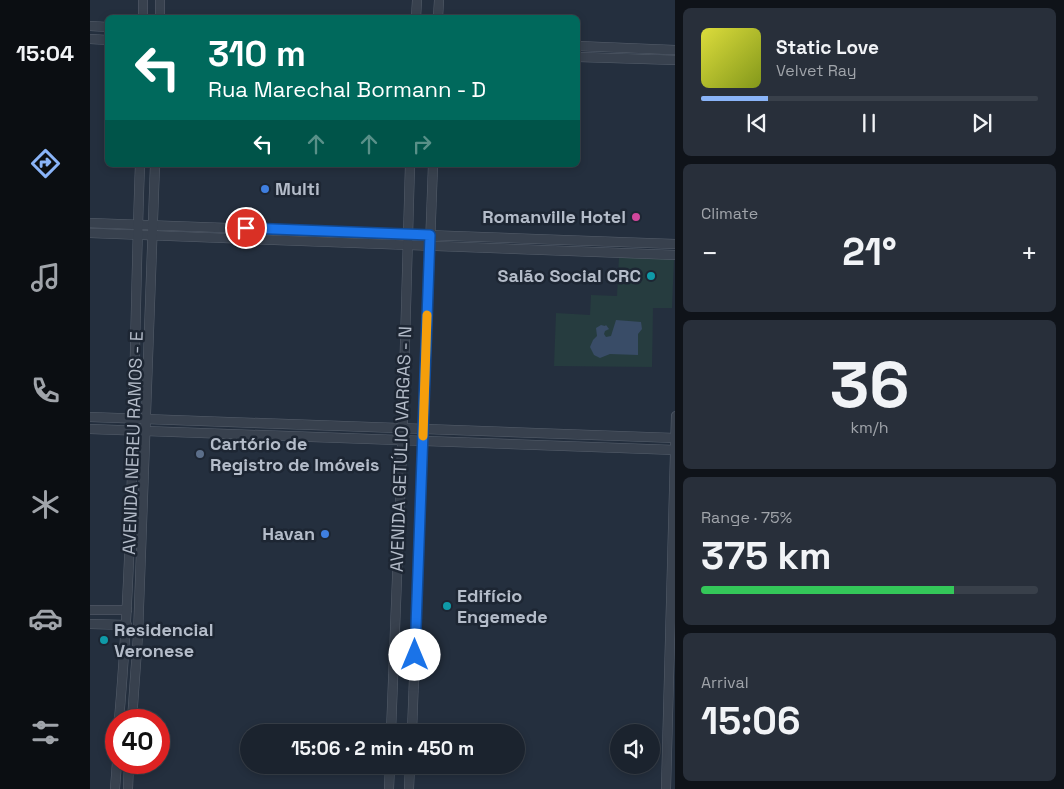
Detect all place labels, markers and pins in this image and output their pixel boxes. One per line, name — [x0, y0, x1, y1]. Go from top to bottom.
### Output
place label: Multi — [275, 177, 320, 200]
marker: Multi — [259, 183, 271, 195]
place label: Romanville Hotel — [482, 205, 626, 228]
pin — [225, 207, 267, 249]
marker: Romanville Hotel — [630, 211, 642, 223]
place label: Salão Social CRC — [498, 264, 641, 287]
marker: Salão Social CRC — [645, 270, 657, 282]
place label: Cartório de Registro de Imóveis — [210, 432, 379, 476]
marker: Cartório de Registro de Imóveis — [194, 448, 206, 460]
place label: Havan — [262, 522, 315, 545]
marker: Havan — [319, 528, 331, 540]
place label: Edifício Engemede — [457, 584, 548, 628]
marker: Edifício Engemede — [441, 600, 453, 612]
place label: Residencial Veronese — [114, 618, 213, 662]
marker: Residencial Veronese — [98, 634, 110, 646]

